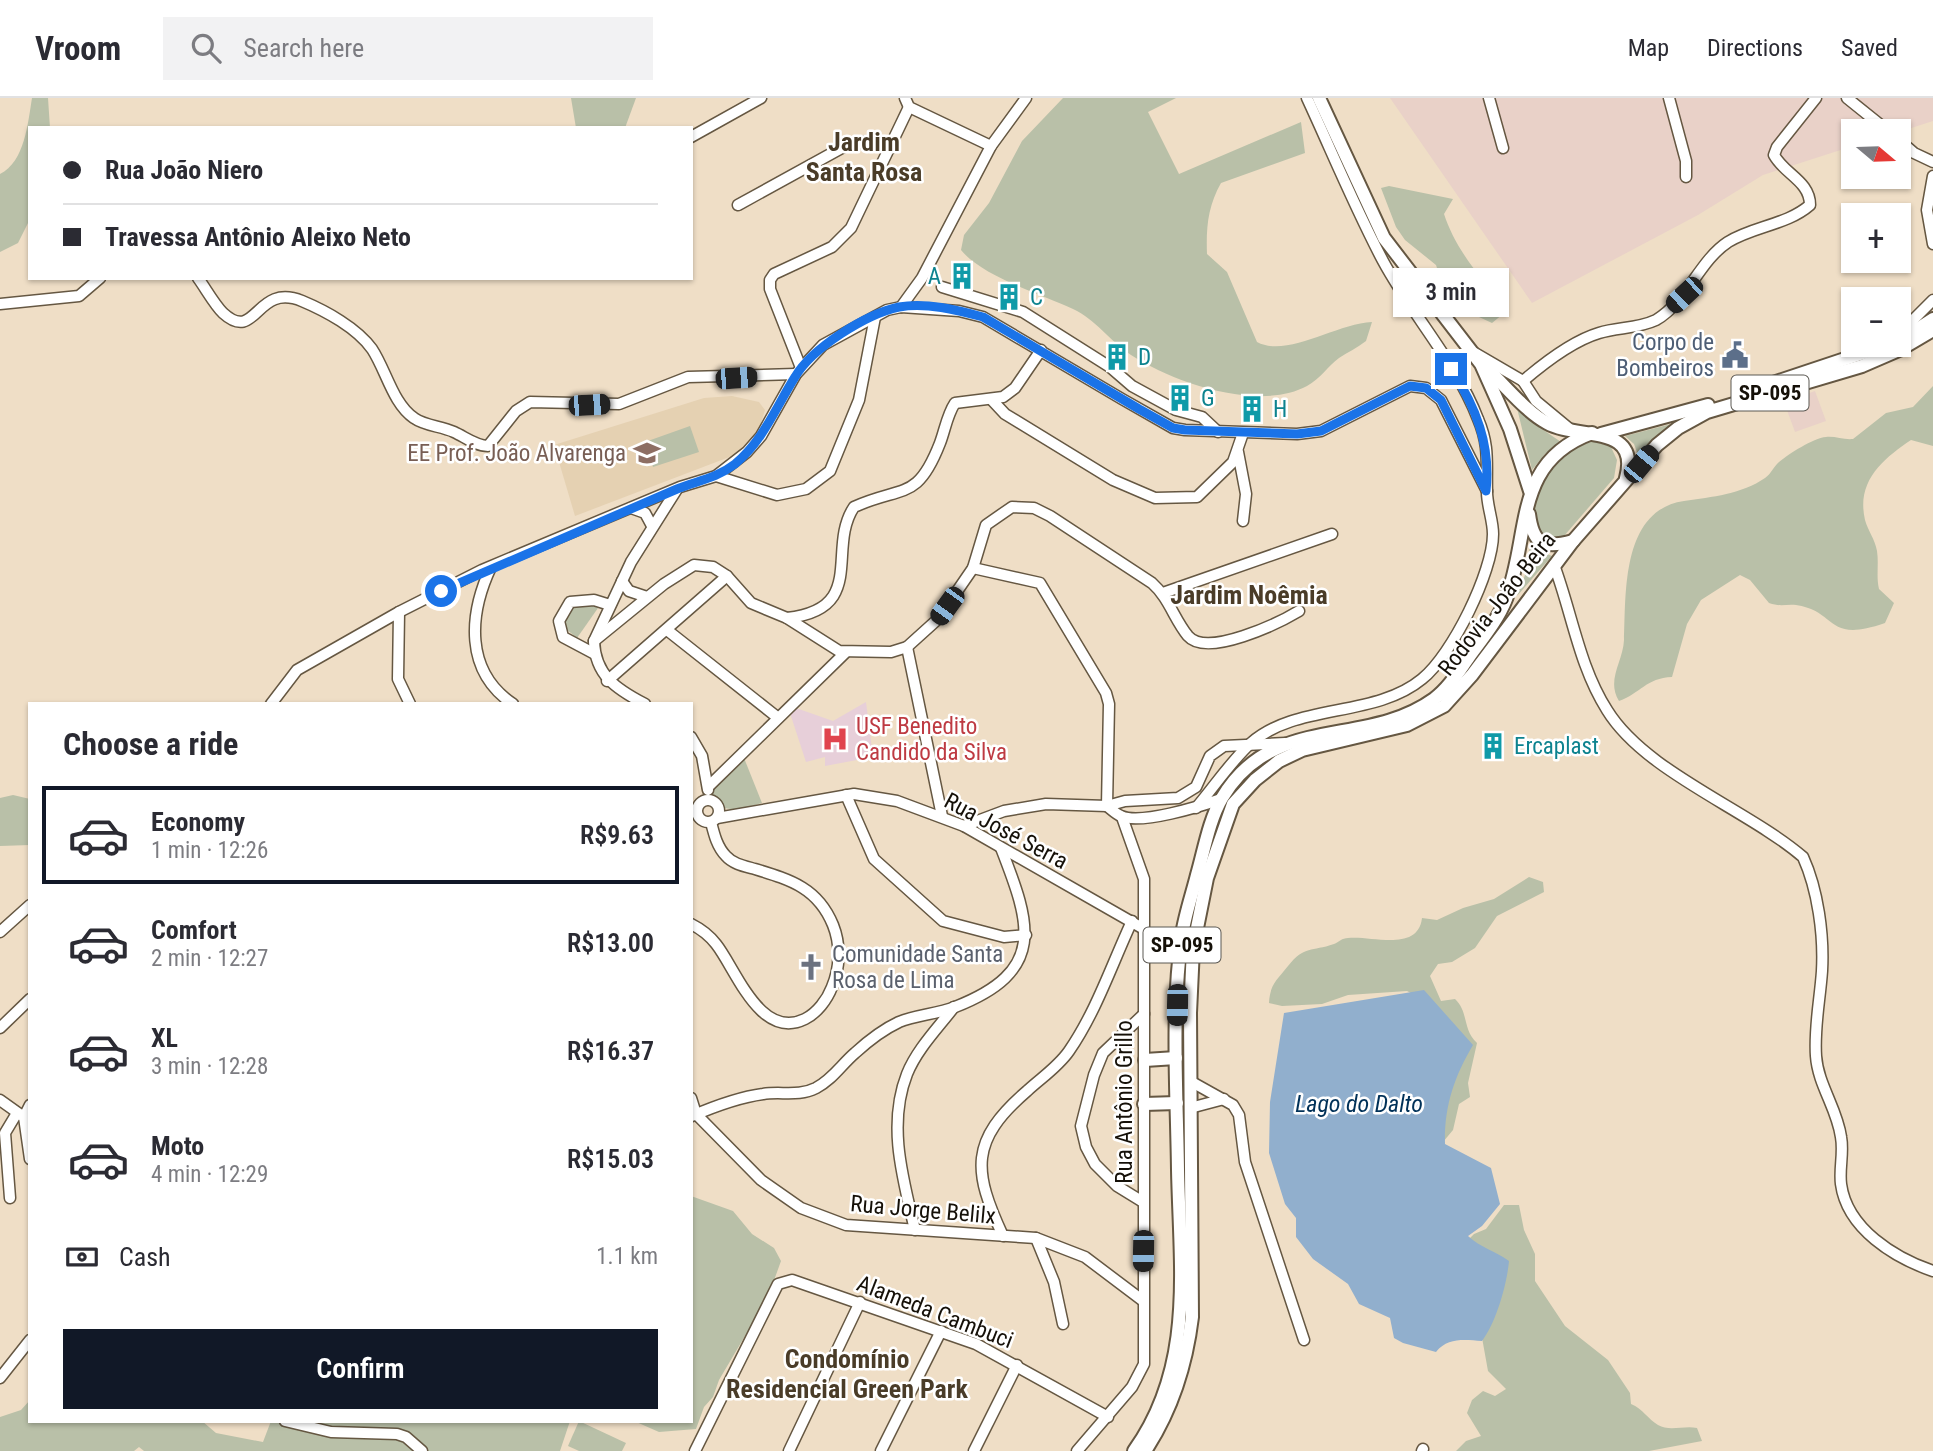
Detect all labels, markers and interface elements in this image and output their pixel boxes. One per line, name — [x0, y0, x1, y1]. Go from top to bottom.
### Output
search box — [163, 17, 653, 80]
text: Vroom — [35, 29, 121, 68]
icon: search — [187, 29, 225, 67]
text: Search here — [243, 33, 364, 63]
text: Map — [1628, 34, 1669, 62]
text: Directions — [1707, 34, 1803, 62]
text: Saved — [1841, 34, 1898, 62]
north arrow — [1841, 119, 1911, 189]
map controls — [1841, 119, 1911, 357]
district label: Jardim Santa Rosa — [806, 127, 922, 187]
text: Rua João Niero — [105, 155, 263, 185]
button: + — [1841, 203, 1911, 273]
text: Travessa Antônio Aleixo Neto — [105, 222, 411, 252]
building icon: A — [947, 261, 977, 291]
place label: A — [928, 263, 941, 290]
callout: 3 min — [1393, 268, 1509, 316]
car — [1662, 273, 1707, 317]
text: 3 min — [1426, 279, 1476, 306]
building icon: C — [994, 282, 1024, 312]
place label: C — [1030, 284, 1043, 311]
button: − — [1841, 287, 1911, 357]
place label: Corpo de Bombeiros — [1616, 329, 1714, 382]
public building icon: Corpo de Bombeiros — [1720, 340, 1750, 370]
building icon: D — [1102, 342, 1132, 372]
place label: D — [1138, 344, 1151, 371]
route end — [1435, 353, 1467, 385]
car — [715, 366, 758, 390]
road number: SP-095 — [1732, 376, 1809, 410]
building icon: G — [1165, 383, 1195, 413]
place label: G — [1201, 385, 1215, 412]
car — [568, 393, 611, 417]
building icon: H — [1237, 394, 1267, 424]
place label: H — [1273, 396, 1287, 423]
school or university icon: EE Prof. João Alvarenga — [632, 438, 662, 468]
place label: EE Prof. João Alvarenga — [407, 440, 626, 467]
car — [1620, 441, 1663, 487]
street label: Rodovia João Beira — [1433, 527, 1561, 681]
route start — [425, 575, 457, 607]
district label: Jardim Noêmia — [1170, 580, 1328, 610]
car — [927, 583, 968, 629]
place label: USF Benedito Candido da Silva — [856, 713, 1007, 766]
hospital icon: USF Benedito Candido da Silva — [820, 724, 850, 754]
text: Choose a ride — [63, 725, 238, 763]
building icon: Ercaplast — [1478, 731, 1508, 761]
place label: Ercaplast — [1514, 733, 1599, 760]
street label: Rua José Serra — [940, 787, 1072, 875]
icon: car — [67, 804, 130, 867]
text: Economy — [151, 807, 245, 837]
text: R$9.63 — [580, 820, 654, 850]
text: 1 min · 12:26 — [151, 837, 268, 864]
icon: car — [67, 912, 130, 975]
text: Comfort — [151, 915, 237, 945]
text: R$13.00 — [567, 928, 654, 958]
road number: SP-095 — [1144, 928, 1220, 962]
place label: Comunidade Santa Rosa de Lima — [832, 941, 1003, 994]
text: 2 min · 12:27 — [151, 945, 268, 972]
church icon: Comunidade Santa Rosa de Lima — [796, 952, 826, 982]
car — [1167, 984, 1188, 1026]
icon: car — [67, 1020, 130, 1083]
street label: Rua Antônio Grillo — [1111, 1020, 1138, 1184]
text: XL — [151, 1023, 178, 1053]
text: R$16.37 — [567, 1036, 654, 1066]
text: 3 min · 12:28 — [151, 1053, 268, 1080]
water label: Lago do Dalto — [1295, 1090, 1423, 1118]
icon: car — [67, 1128, 130, 1191]
text: Moto — [151, 1131, 204, 1161]
text: R$15.03 — [567, 1144, 654, 1174]
text: 4 min · 12:29 — [151, 1161, 268, 1188]
street label: Rua Jorge Belilx — [849, 1190, 997, 1230]
car — [1133, 1230, 1154, 1272]
icon: cash — [63, 1238, 101, 1276]
text: Cash — [119, 1242, 171, 1272]
text: 1.1 km — [596, 1243, 658, 1270]
street label: Alameda Cambuci — [853, 1270, 1017, 1354]
button: Confirm — [63, 1329, 658, 1409]
district label: Condomínio Residencial Green Park — [726, 1344, 968, 1404]

